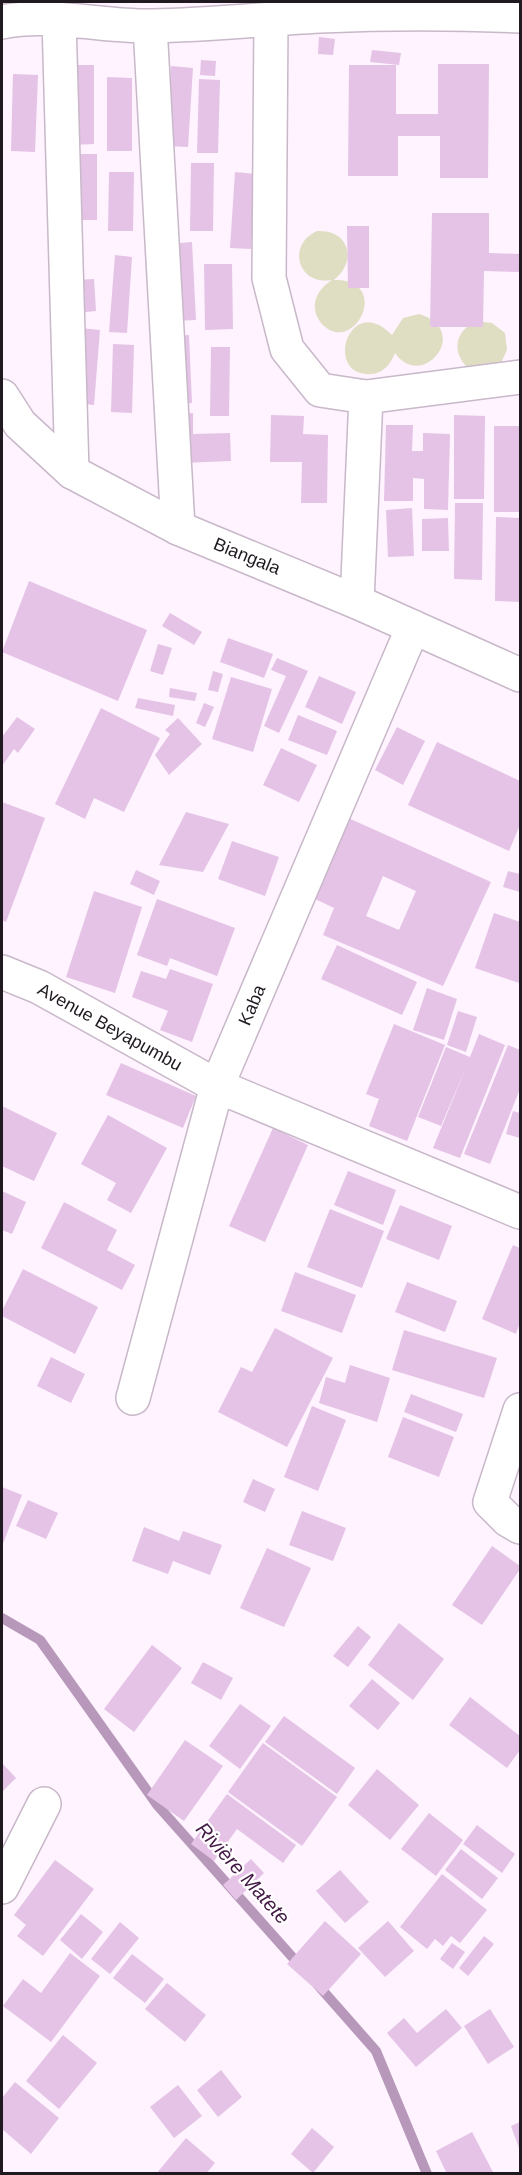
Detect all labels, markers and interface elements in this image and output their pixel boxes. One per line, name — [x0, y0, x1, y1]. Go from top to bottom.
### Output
street label: Biangala — [211, 534, 284, 579]
street label: Avenue Beyapumbu — [34, 979, 186, 1075]
street label: Kaba — [235, 981, 270, 1028]
water label: Rivière Matete — [192, 1818, 294, 1928]

